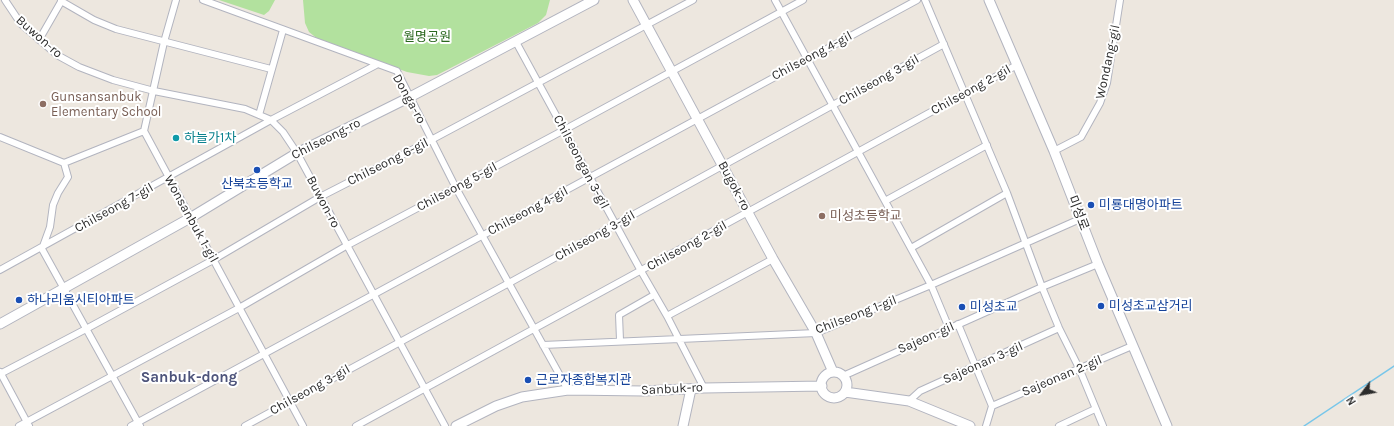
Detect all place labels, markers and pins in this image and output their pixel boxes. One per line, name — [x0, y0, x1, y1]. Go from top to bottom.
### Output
place label: Gunsansanbuk Elementary School — [51, 89, 161, 120]
marker: Gunsansanbuk Elementary School — [38, 99, 48, 109]
place label: 하늘가1차 — [184, 130, 236, 146]
marker: 하늘가1차 — [171, 133, 181, 143]
marker: 산북초등학교 — [252, 165, 262, 175]
place label: 산북초등학교 — [221, 176, 293, 192]
place label: 미룡대명아파트 — [1099, 197, 1183, 213]
marker: 미룡대명아파트 — [1086, 200, 1096, 210]
place label: 미성초등학교 — [830, 208, 902, 224]
marker: 미성초등학교 — [817, 211, 827, 221]
place label: 하나리움시티아파트 — [27, 292, 135, 308]
marker: 하나리움시티아파트 — [14, 295, 24, 305]
place label: 미성초교삼거리 — [1109, 298, 1193, 314]
place label: 미성초교 — [970, 299, 1018, 315]
marker: 미성초교삼거리 — [1096, 301, 1106, 311]
marker: 미성초교 — [957, 302, 967, 312]
place label: 근로자종합복지관 — [536, 372, 632, 388]
marker: 근로자종합복지관 — [523, 375, 533, 385]

